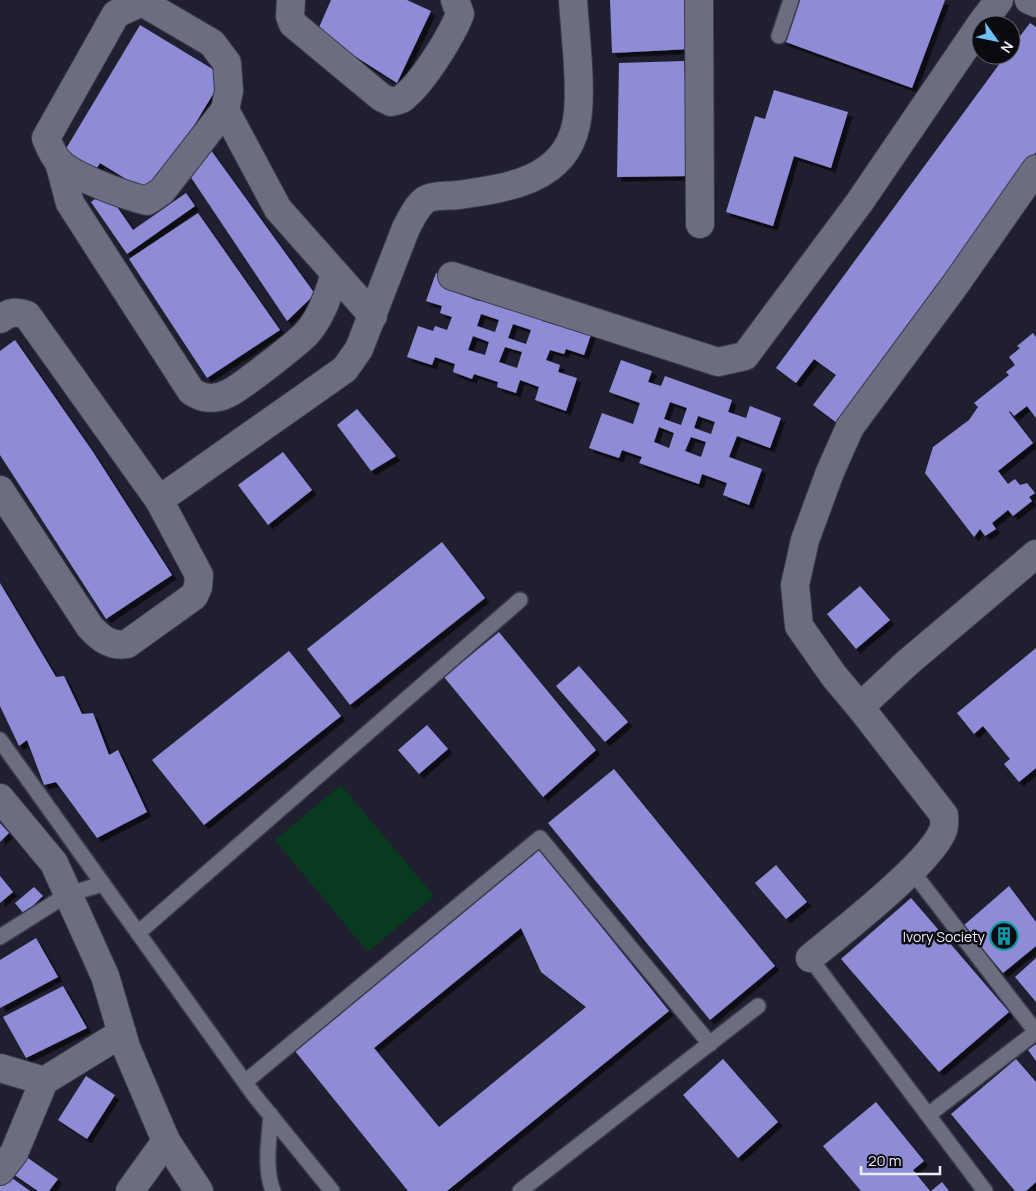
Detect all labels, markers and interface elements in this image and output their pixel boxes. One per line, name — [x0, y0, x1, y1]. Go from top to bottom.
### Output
north arrow — [971, 15, 1021, 65]
text: N — [997, 38, 1018, 57]
building icon: Ivory Society — [989, 921, 1019, 951]
place label: Ivory Society — [903, 927, 986, 946]
scale bar — [861, 1144, 940, 1176]
text: 20 m — [868, 1150, 901, 1171]

